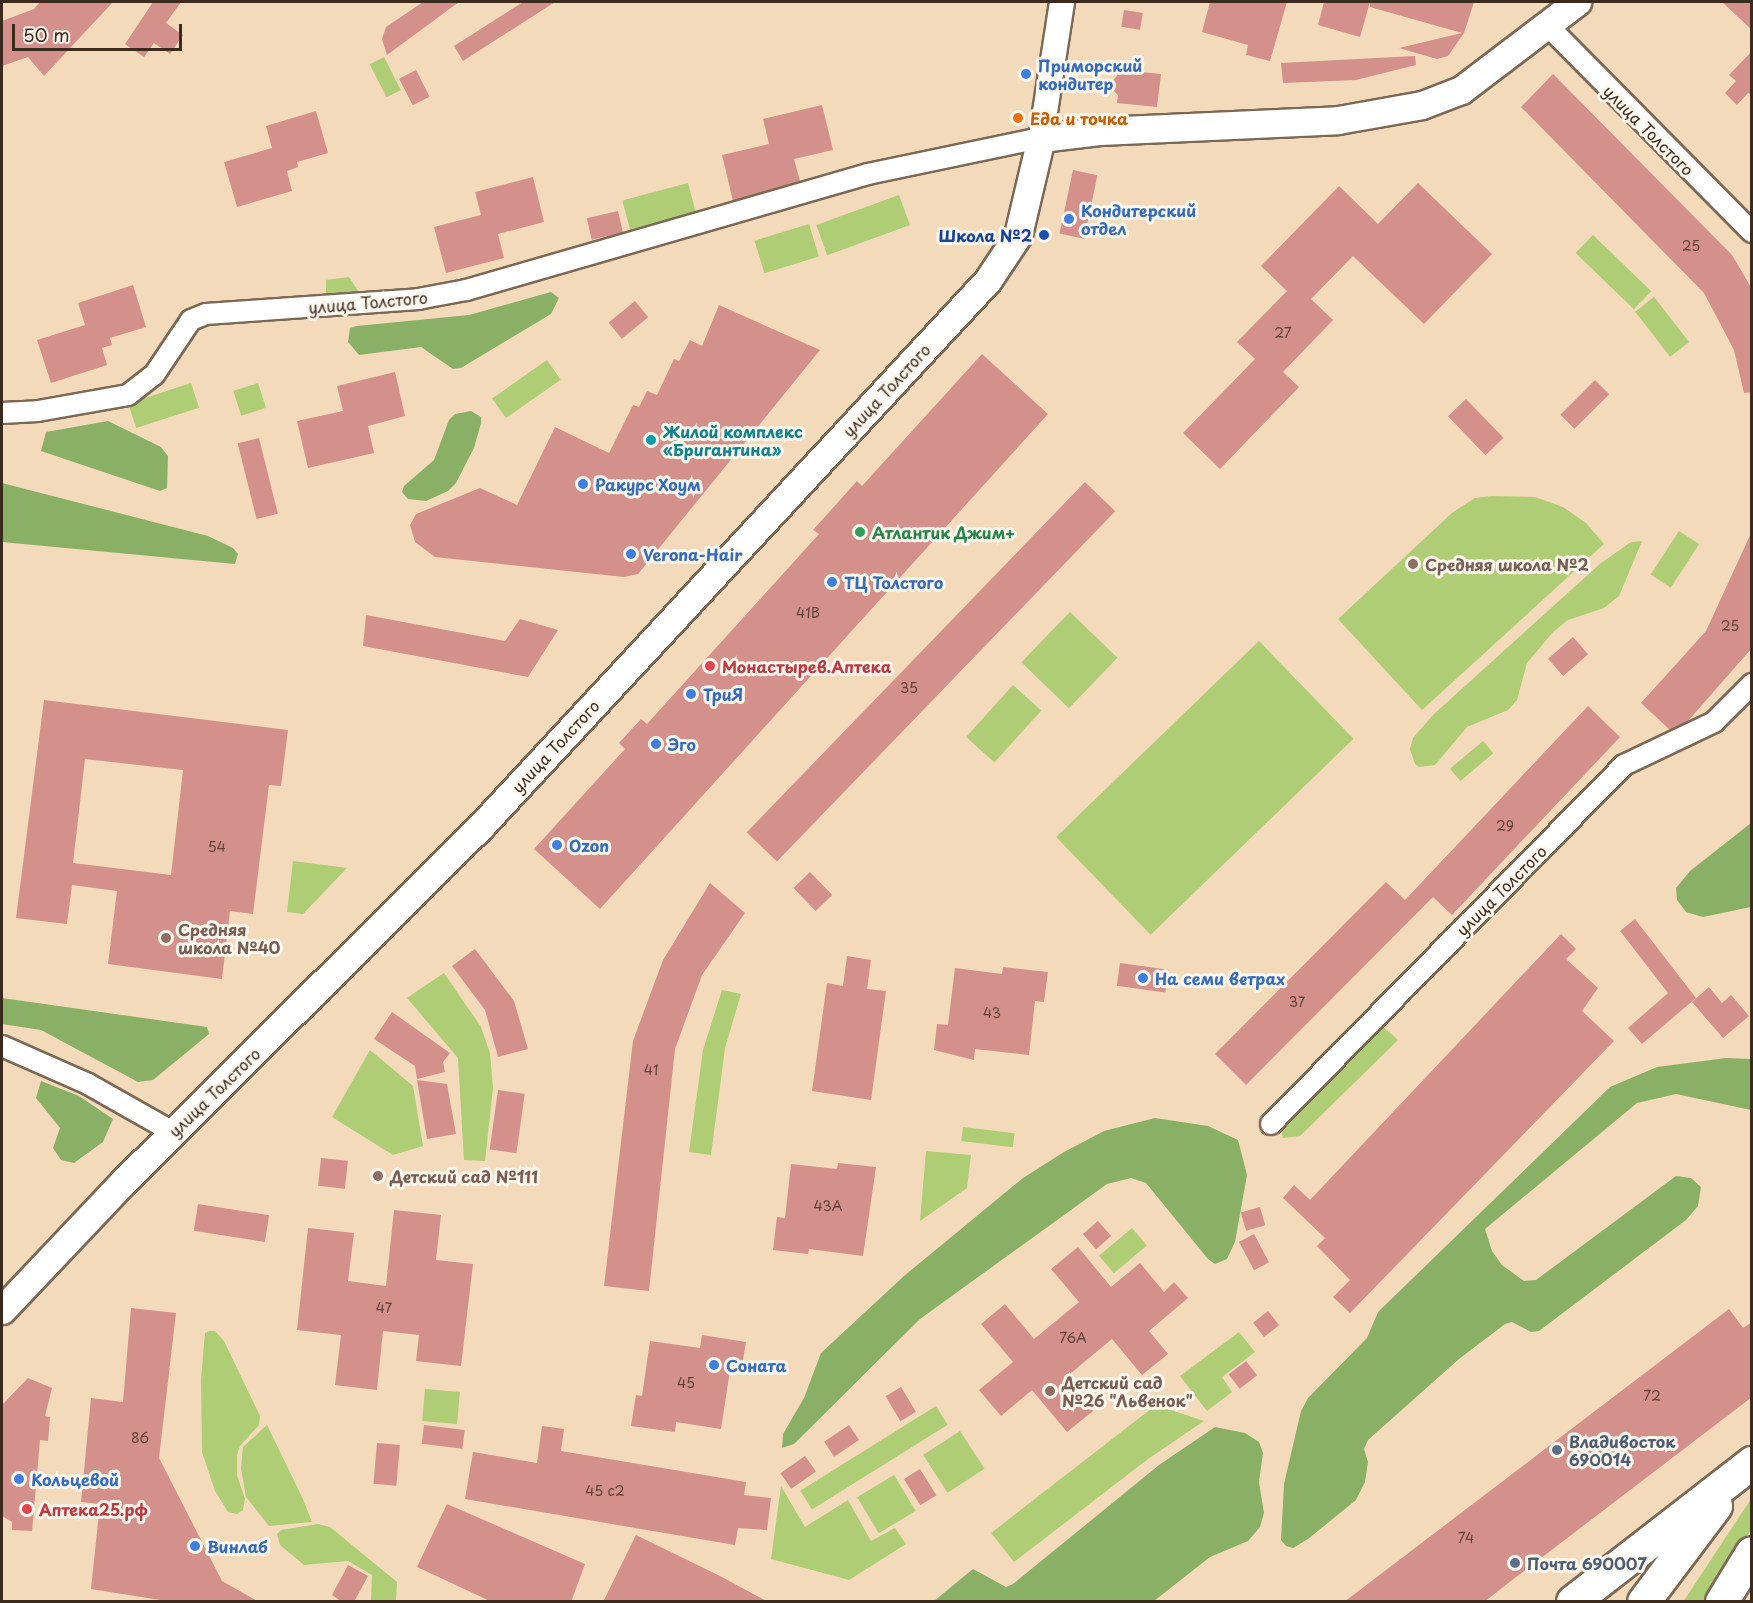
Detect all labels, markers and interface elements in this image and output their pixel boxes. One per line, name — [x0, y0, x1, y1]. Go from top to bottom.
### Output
scale bar — [15, 12, 184, 50]
text: 50 m — [23, 21, 70, 48]
place label: Приморский кондитер — [1038, 55, 1142, 93]
marker: Приморский кондитер — [1019, 67, 1033, 81]
street label: улица Толстого — [1600, 81, 1698, 179]
place label: Еда и точка — [1030, 108, 1129, 128]
marker: Еда и точка — [1011, 111, 1025, 125]
place label: Кондитерский отдел — [1081, 200, 1196, 238]
marker: Кондитерский отдел — [1062, 212, 1076, 226]
place label: Школа №2 — [938, 225, 1032, 245]
marker: Школа №2 — [1037, 228, 1051, 242]
house number: 25 — [1682, 238, 1700, 254]
street label: улица Толстого — [307, 287, 429, 317]
house number: 27 — [1274, 325, 1292, 341]
street label: улица Толстого — [838, 339, 934, 441]
place label: Жилой комплекс «Бригантина» — [663, 421, 803, 459]
marker: Жилой комплекс «Бригантина» — [644, 433, 658, 447]
place label: Ракурс Хоум — [595, 474, 702, 494]
marker: Ракурс Хоум — [576, 477, 590, 491]
place label: Атлантик Джим+ — [872, 522, 1017, 542]
marker: Атлантик Джим+ — [853, 525, 867, 539]
place label: Verona-Hair — [643, 544, 742, 564]
marker: Verona-Hair — [624, 547, 638, 561]
place label: Средняя школа №2 — [1425, 554, 1590, 574]
marker: Средняя школа №2 — [1406, 557, 1420, 571]
place label: ТЦ Толстого — [844, 572, 944, 592]
marker: ТЦ Толстого — [825, 575, 839, 589]
house number: 41В — [796, 605, 820, 621]
house number: 25 — [1721, 618, 1739, 634]
place label: Монастырев.Аптека — [722, 656, 891, 676]
marker: Монастырев.Аптека — [703, 659, 717, 673]
house number: 35 — [900, 680, 918, 696]
place label: ТриЯ — [703, 684, 743, 704]
marker: ТриЯ — [684, 687, 698, 701]
street label: улица Толстого — [507, 695, 603, 797]
place label: Эго — [668, 734, 696, 754]
marker: Эго — [649, 737, 663, 751]
house number: 29 — [1496, 818, 1514, 834]
place label: Ozon — [569, 835, 609, 855]
marker: Ozon — [550, 838, 564, 852]
house number: 54 — [208, 839, 226, 855]
street label: улица Толстого — [1452, 841, 1550, 939]
place label: Средняя школа №40 — [178, 919, 281, 957]
marker: Средняя школа №40 — [159, 931, 173, 945]
place label: На семи ветрах — [1155, 968, 1286, 988]
marker: На семи ветрах — [1136, 971, 1150, 985]
house number: 37 — [1289, 994, 1305, 1010]
house number: 43 — [983, 1005, 1001, 1021]
street label: улица Толстого — [164, 1043, 264, 1141]
house number: 41 — [644, 1062, 658, 1078]
place label: Детский сад №111 — [390, 1166, 539, 1186]
marker: Детский сад №111 — [371, 1169, 385, 1183]
house number: 43А — [814, 1198, 842, 1214]
house number: 47 — [376, 1300, 392, 1316]
house number: 76А — [1059, 1330, 1087, 1346]
place label: Соната — [726, 1355, 787, 1375]
marker: Соната — [707, 1358, 721, 1372]
place label: Детский сад №26 "Львенок" — [1062, 1372, 1193, 1410]
house number: 45 — [677, 1375, 695, 1391]
marker: Детский сад №26 "Львенок" — [1043, 1384, 1057, 1398]
house number: 72 — [1643, 1388, 1661, 1404]
house number: 86 — [131, 1430, 149, 1446]
place label: Владивосток 690014 — [1569, 1431, 1675, 1469]
marker: Владивосток 690014 — [1550, 1443, 1564, 1457]
place label: Кольцевой — [31, 1469, 119, 1489]
marker: Кольцевой — [12, 1472, 26, 1486]
house number: 45 с2 — [585, 1483, 625, 1499]
place label: Аптека25.рф — [39, 1499, 148, 1519]
marker: Аптека25.рф — [20, 1502, 34, 1516]
house number: 74 — [1458, 1530, 1474, 1546]
place label: Винлаб — [207, 1536, 268, 1556]
marker: Винлаб — [188, 1539, 202, 1553]
place label: Почта 690007 — [1527, 1553, 1647, 1573]
marker: Почта 690007 — [1508, 1556, 1522, 1570]

